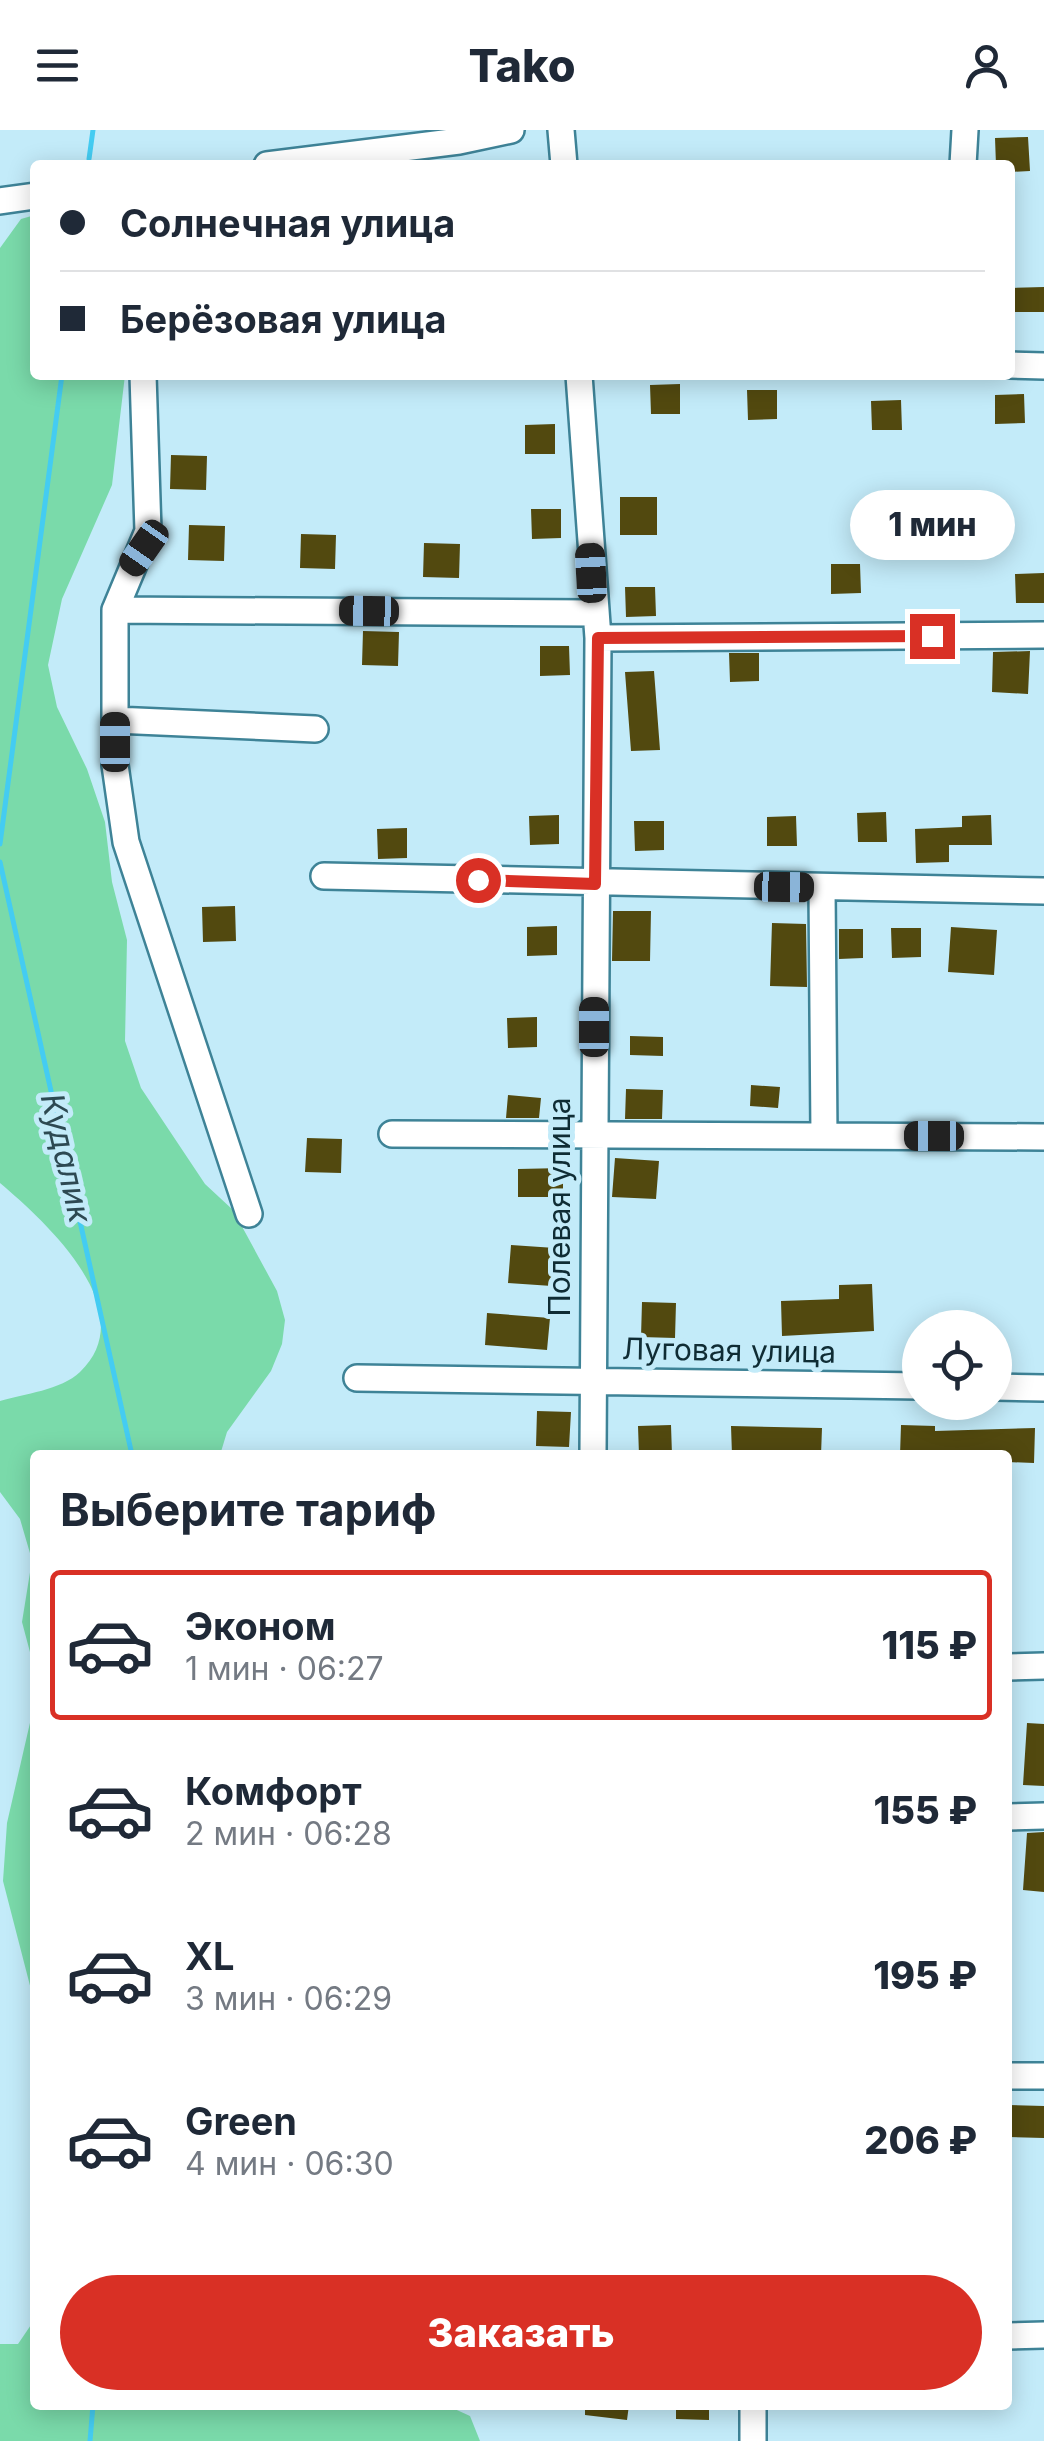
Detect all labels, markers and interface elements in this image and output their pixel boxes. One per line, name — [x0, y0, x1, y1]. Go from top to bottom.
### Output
icon: menu — [30, 38, 85, 93]
text: Tako — [468, 38, 576, 93]
icon: person — [959, 38, 1014, 93]
text: Солнечная улица — [120, 200, 455, 246]
text: Берёзовая улица — [120, 296, 447, 342]
callout: 1 мин — [850, 491, 1014, 561]
text: 1 мин — [888, 505, 977, 544]
car — [115, 515, 173, 581]
car — [574, 542, 608, 604]
car — [339, 595, 399, 627]
route end — [910, 614, 955, 659]
car — [100, 712, 130, 772]
route start — [456, 858, 501, 903]
car — [754, 871, 814, 903]
car — [579, 997, 609, 1057]
water label: Кудалик — [33, 1090, 101, 1228]
street label: Полевая улица — [541, 1097, 577, 1317]
car — [904, 1121, 964, 1151]
map controls — [902, 1310, 1012, 1420]
button: locate — [902, 1310, 1012, 1420]
street label: Луговая улица — [622, 1330, 836, 1370]
text: Выберите тариф — [60, 1482, 436, 1537]
icon: car — [65, 1600, 155, 1690]
text: Эконом — [185, 1603, 336, 1649]
text: 115 ₽ — [882, 1622, 977, 1668]
text: 1 мин · 06:27 — [185, 1649, 384, 1688]
icon: car — [65, 1765, 155, 1855]
text: Комфорт — [185, 1768, 362, 1814]
text: 155 ₽ — [874, 1787, 977, 1833]
text: 2 мин · 06:28 — [185, 1814, 392, 1853]
icon: car — [65, 1930, 155, 2020]
text: XL — [185, 1933, 235, 1979]
text: 195 ₽ — [873, 1952, 977, 1998]
text: 3 мин · 06:29 — [185, 1979, 392, 2018]
icon: car — [65, 2095, 155, 2185]
text: Green — [185, 2098, 297, 2144]
text: 206 ₽ — [864, 2117, 977, 2163]
text: 4 мин · 06:30 — [185, 2144, 394, 2183]
button: Заказать — [60, 2275, 982, 2390]

